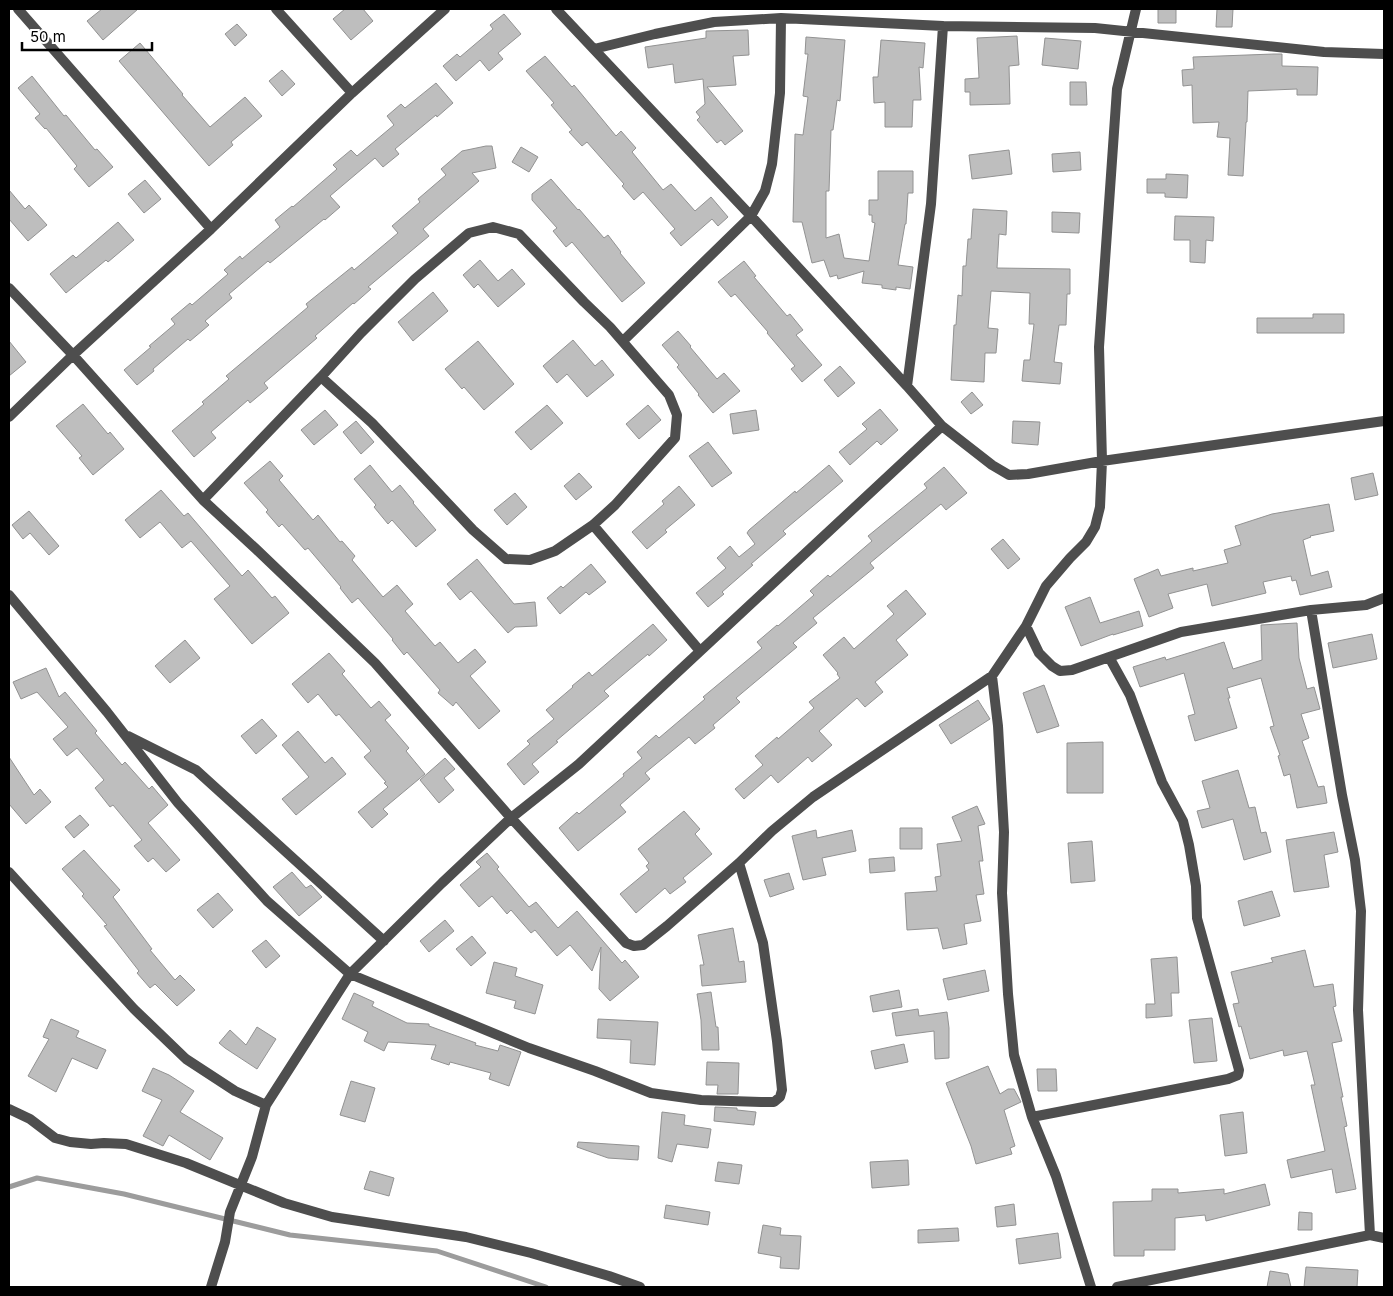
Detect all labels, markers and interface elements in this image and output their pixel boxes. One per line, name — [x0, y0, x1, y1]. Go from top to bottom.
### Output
scale bar — [22, 20, 152, 52]
text: 50 m — [30, 27, 66, 46]

